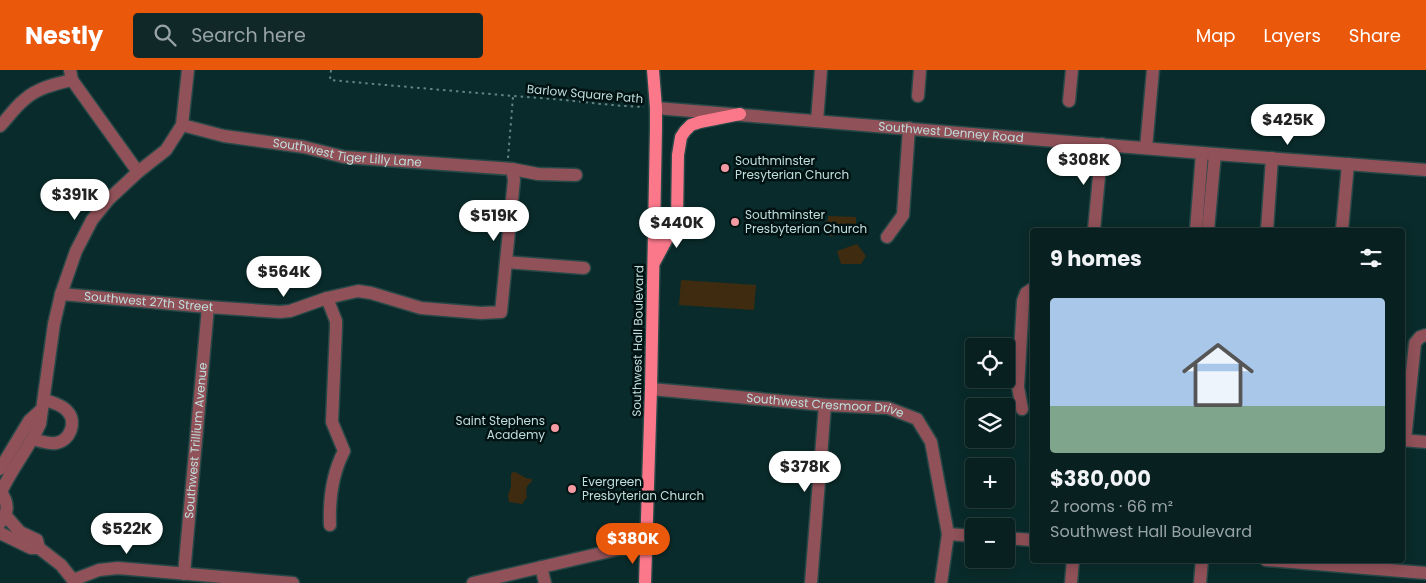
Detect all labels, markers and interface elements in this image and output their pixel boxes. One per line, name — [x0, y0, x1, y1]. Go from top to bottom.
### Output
search box — [133, 13, 483, 58]
text: Nestly — [25, 19, 103, 52]
icon: search — [151, 21, 179, 49]
text: Search here — [191, 22, 306, 49]
text: Map — [1196, 23, 1236, 48]
text: Layers — [1264, 23, 1321, 48]
text: Share — [1349, 23, 1401, 48]
street label: Barlow Square Path — [526, 80, 644, 107]
pin: $425K — [1253, 104, 1323, 146]
text: $425K — [1262, 108, 1314, 131]
street label: Southwest Denney Road — [878, 117, 1024, 146]
street label: Southwest Tiger Lilly Lane — [272, 134, 422, 171]
pin: $308K — [1049, 144, 1119, 186]
text: $308K — [1058, 148, 1110, 171]
place label: Southminster Presyterian Church — [735, 152, 849, 183]
marker: Southminster Presyterian Church — [719, 162, 731, 174]
pin: $391K — [40, 178, 110, 221]
text: $391K — [51, 183, 99, 206]
pin: $519K — [459, 200, 529, 242]
text: $519K — [470, 204, 518, 227]
pin: $440K — [642, 206, 712, 249]
place label: Southminster Presbyterian Church — [745, 206, 867, 237]
text: $440K — [650, 211, 704, 234]
marker: Southminster Presbyterian Church — [729, 216, 741, 228]
text: 9 homes — [1050, 244, 1142, 273]
icon: filters — [1357, 244, 1385, 272]
pin: $564K — [249, 256, 319, 298]
text: $564K — [257, 260, 311, 283]
street label: Southwest Hall Boulevard — [628, 265, 647, 417]
street label: Southwest 27th Street — [83, 287, 214, 315]
icon: home — [1173, 330, 1263, 420]
map controls — [965, 338, 1015, 568]
button: locate — [965, 338, 1015, 388]
street label: Southwest Trillium Avenue — [180, 362, 211, 519]
street label: Southwest Cresmoor Drive — [746, 389, 907, 421]
button: layers — [965, 398, 1015, 448]
place label: Saint Stephens Academy — [456, 412, 545, 443]
marker: Saint Stephens Academy — [549, 422, 561, 434]
pin: $378K — [770, 450, 840, 493]
text: $378K — [780, 455, 830, 478]
button: + — [965, 458, 1015, 508]
text: $380,000 — [1050, 464, 1151, 493]
place label: Evergreen Presbyterian Church — [582, 473, 704, 504]
marker: Evergreen Presbyterian Church — [566, 483, 578, 495]
text: 2 rooms · 66 m² — [1050, 495, 1173, 518]
pin: $522K — [92, 512, 162, 555]
text: $522K — [102, 517, 152, 540]
button: − — [965, 518, 1015, 568]
text: Southwest Hall Boulevard — [1050, 520, 1252, 543]
pin: $380K — [598, 522, 668, 565]
text: $380K — [607, 527, 659, 550]

